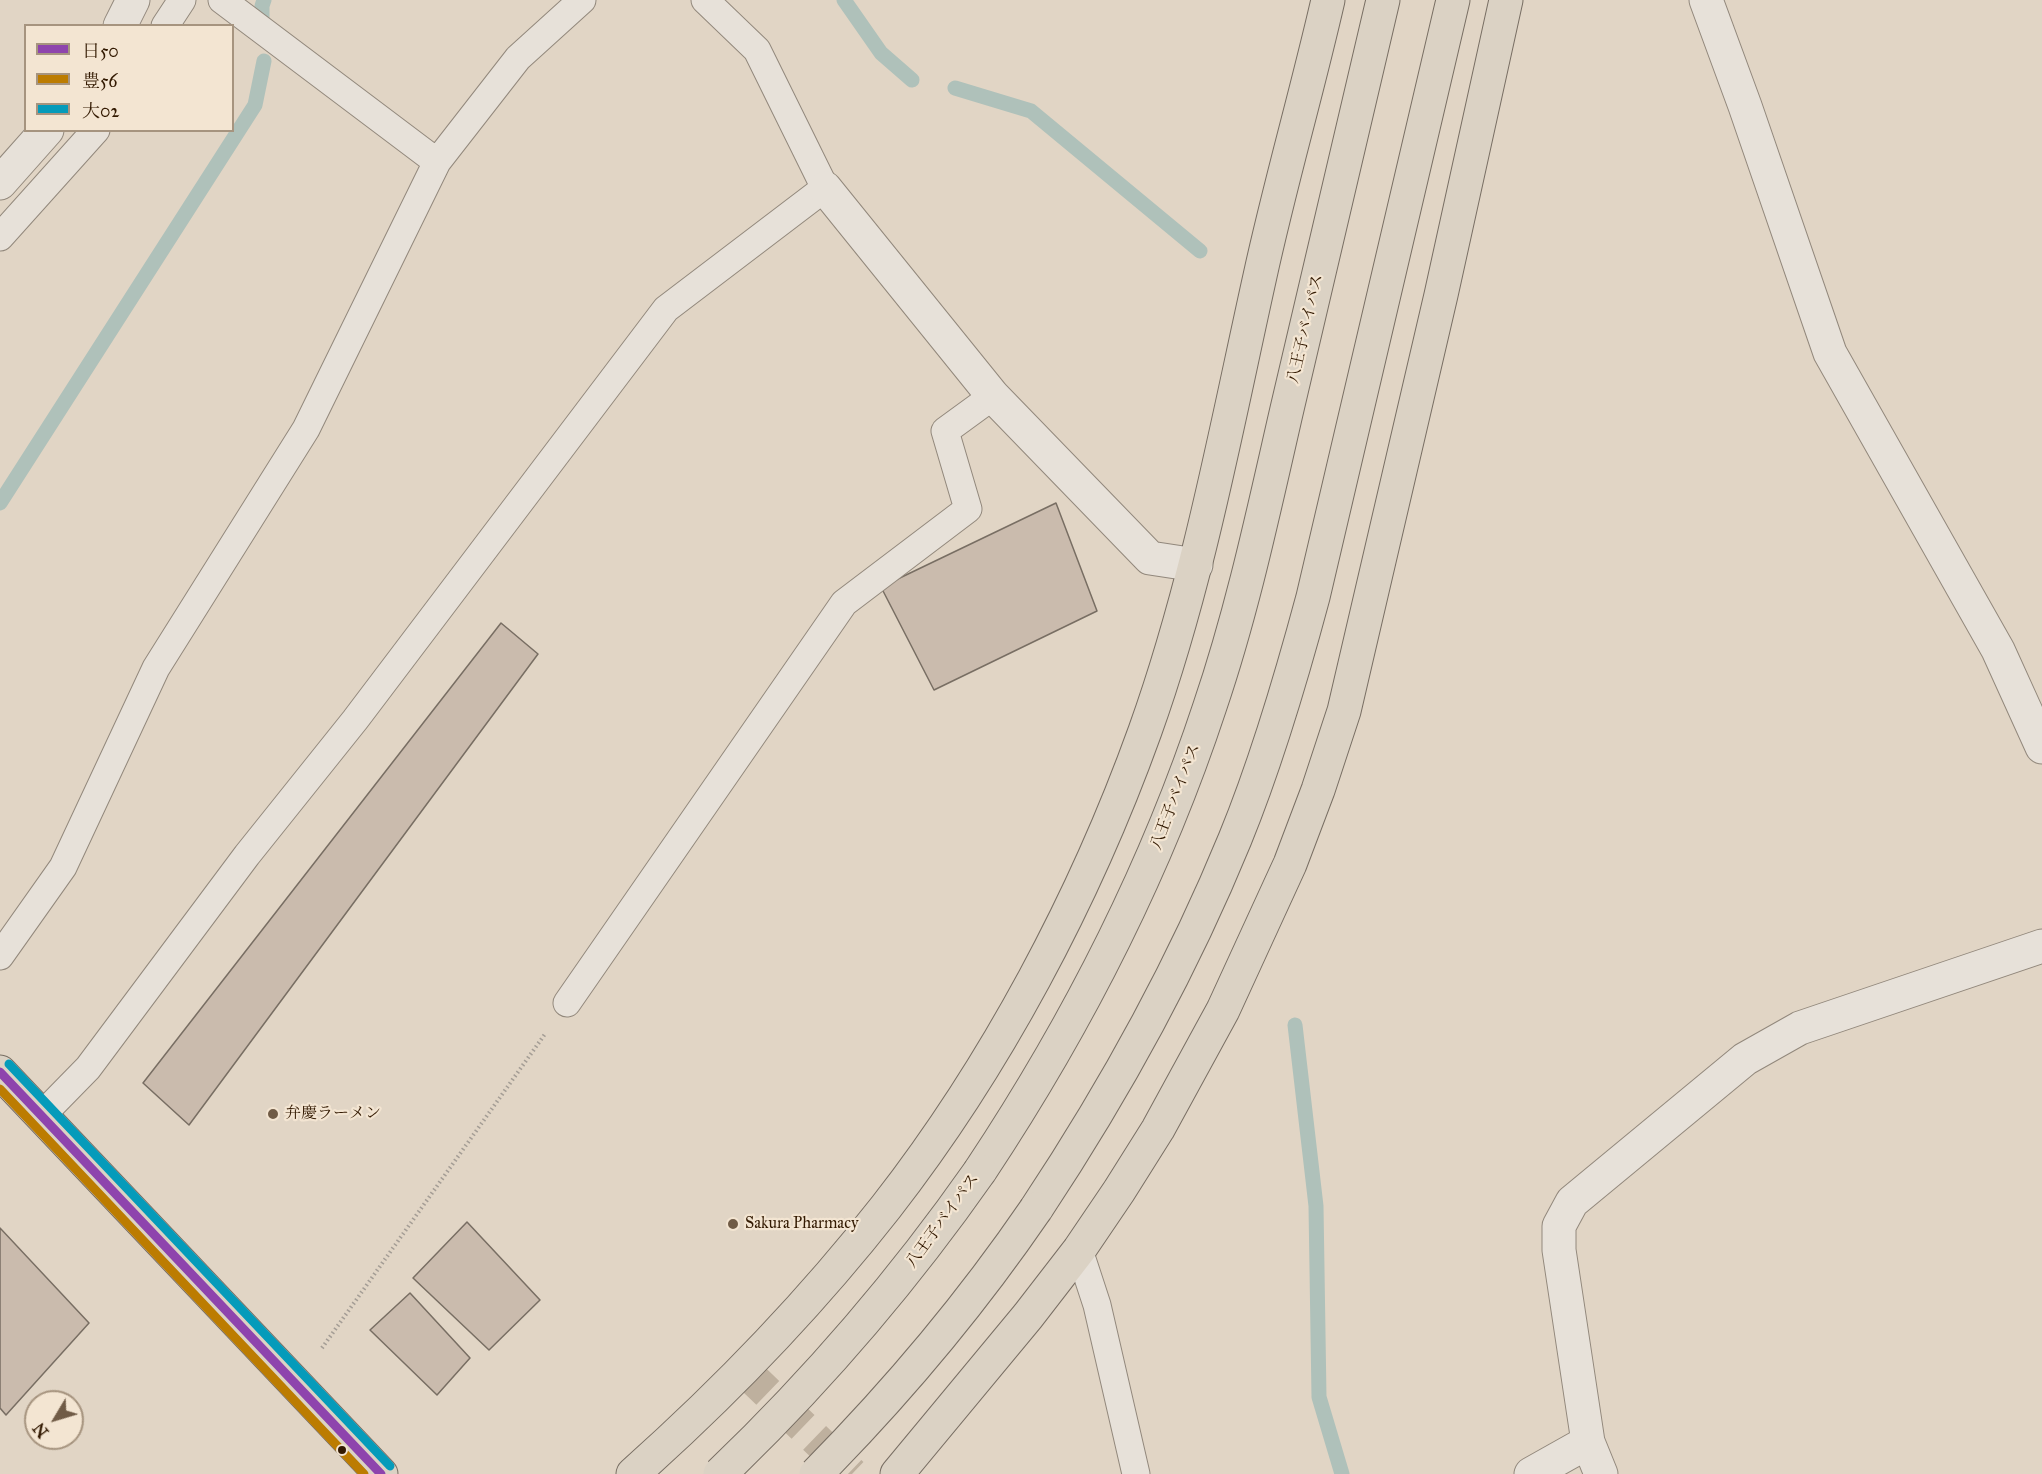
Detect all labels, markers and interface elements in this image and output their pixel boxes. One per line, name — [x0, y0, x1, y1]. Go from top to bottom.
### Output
legend — [24, 24, 234, 132]
text: 日50 — [82, 40, 119, 62]
text: 豊56 — [82, 70, 118, 92]
text: 大02 — [82, 100, 119, 122]
street label: 八王子バイパス — [1284, 272, 1328, 386]
street label: 八王子バイパス — [1147, 741, 1205, 853]
place label: 弁慶ラーメン — [285, 1104, 381, 1124]
marker: 弁慶ラーメン — [266, 1107, 280, 1121]
street label: 八王子バイパス — [902, 1170, 984, 1272]
place label: Sakura Pharmacy — [745, 1214, 858, 1234]
marker: Sakura Pharmacy — [726, 1217, 740, 1231]
north arrow — [24, 1390, 84, 1450]
text: N — [29, 1419, 53, 1441]
unlabelled marker — [336, 1444, 348, 1456]

